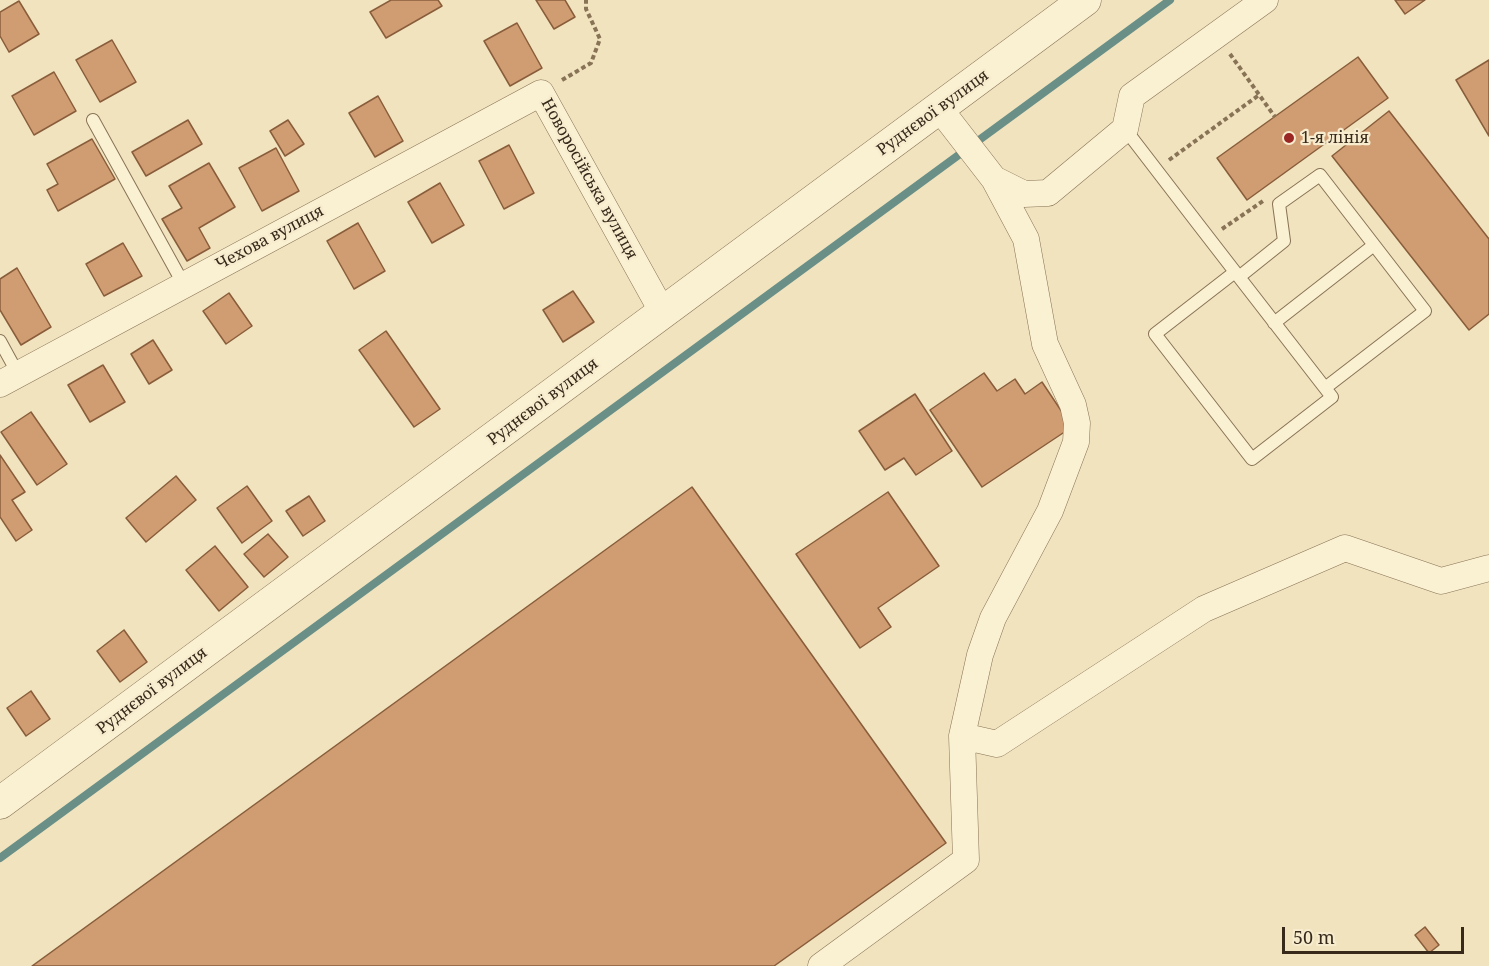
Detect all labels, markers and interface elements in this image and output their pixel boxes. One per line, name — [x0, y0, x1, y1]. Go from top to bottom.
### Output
street label: Руднєвої вулиця — [873, 66, 993, 160]
street label: Новоросійська вулиця — [537, 95, 641, 263]
place label: 1-я лінія — [1301, 128, 1369, 148]
marker: 1-я лінія — [1282, 131, 1296, 145]
street label: Чехова вулиця — [213, 201, 327, 275]
street label: Руднєвої вулиця — [484, 354, 602, 450]
street label: Руднєвої вулиця — [93, 643, 211, 739]
scale bar — [1285, 915, 1466, 953]
text: 50 m — [1293, 925, 1335, 949]

